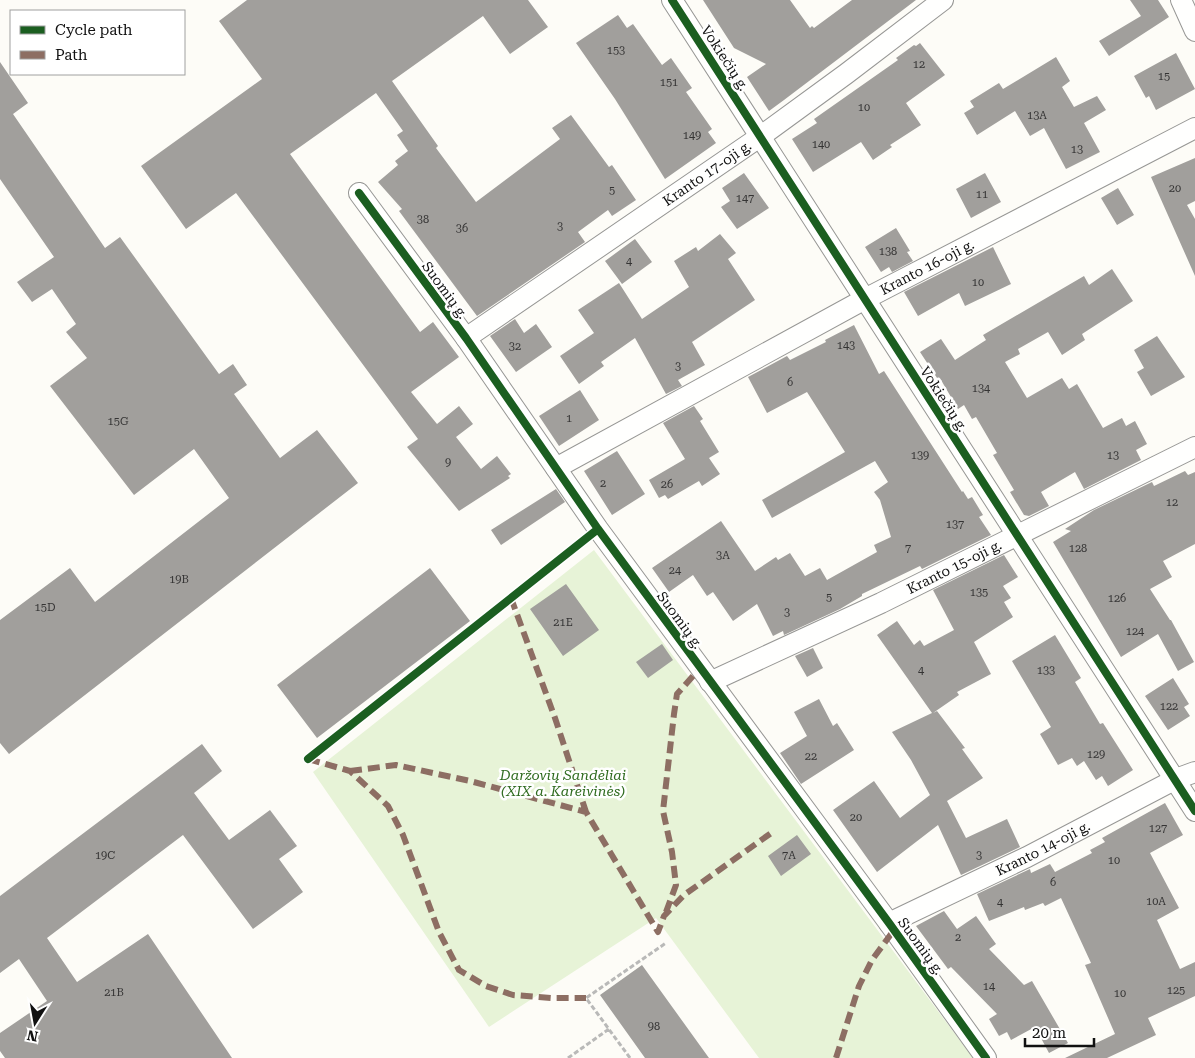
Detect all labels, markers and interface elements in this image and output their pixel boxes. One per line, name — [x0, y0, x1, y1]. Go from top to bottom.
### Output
legend — [10, 10, 185, 75]
text: Cycle path — [55, 21, 133, 39]
street label: Vokiečių g. — [698, 22, 752, 94]
house number: 153 — [607, 44, 625, 57]
text: Path — [55, 46, 88, 64]
house number: 12 — [913, 58, 925, 71]
house number: 15 — [1158, 70, 1170, 83]
house number: 151 — [660, 76, 678, 89]
house number: 10 — [858, 101, 870, 114]
house number: 13A — [1027, 109, 1047, 122]
house number: 149 — [683, 129, 701, 142]
street label: Kranto 17-oji g. — [660, 137, 754, 209]
house number: 140 — [812, 138, 830, 151]
house number: 13 — [1071, 143, 1083, 156]
house number: 20 — [1169, 182, 1181, 195]
house number: 5 — [609, 184, 615, 197]
house number: 11 — [976, 188, 988, 201]
house number: 147 — [736, 192, 754, 205]
house number: 38 — [417, 213, 429, 226]
house number: 3 — [557, 220, 563, 233]
house number: 36 — [456, 222, 468, 235]
street label: Kranto 16-oji g. — [877, 236, 977, 298]
house number: 138 — [879, 245, 897, 258]
house number: 4 — [626, 255, 633, 268]
street label: Suomių g. — [419, 258, 471, 322]
house number: 10 — [972, 276, 984, 289]
house number: 143 — [837, 339, 855, 352]
house number: 32 — [509, 340, 521, 353]
house number: 3 — [675, 360, 681, 373]
street label: Vokiečių g. — [917, 363, 971, 435]
house number: 6 — [787, 376, 793, 389]
house number: 134 — [972, 382, 991, 395]
house number: 1 — [566, 412, 572, 425]
house number: 15G — [108, 415, 129, 428]
house number: 139 — [911, 449, 929, 462]
house number: 13 — [1107, 449, 1119, 462]
house number: 9 — [445, 456, 451, 469]
house number: 2 — [600, 477, 606, 490]
house number: 26 — [661, 478, 673, 491]
house number: 12 — [1166, 496, 1178, 509]
house number: 137 — [946, 518, 964, 531]
street label: Kranto 15-oji g. — [904, 536, 1004, 597]
house number: 7 — [905, 542, 911, 555]
house number: 128 — [1069, 542, 1087, 555]
house number: 3A — [716, 549, 730, 562]
house number: 24 — [669, 564, 682, 577]
house number: 19B — [169, 573, 189, 586]
house number: 135 — [970, 586, 988, 599]
street label: Suomių g. — [654, 588, 706, 652]
house number: 5 — [826, 591, 832, 604]
house number: 126 — [1108, 592, 1126, 605]
house number: 15D — [35, 601, 55, 614]
house number: 3 — [784, 606, 790, 619]
house number: 21E — [553, 616, 573, 629]
house number: 124 — [1126, 625, 1145, 638]
house number: 4 — [918, 664, 925, 677]
house number: 133 — [1037, 664, 1055, 677]
house number: 122 — [1160, 700, 1178, 713]
house number: 129 — [1087, 748, 1105, 761]
house number: 22 — [805, 750, 817, 763]
park label: Daržovių Sandėliai (XIX a. Kareivinės) — [499, 767, 626, 799]
house number: 20 — [850, 811, 862, 824]
street label: Kranto 14-oji g. — [993, 818, 1093, 879]
house number: 127 — [1149, 822, 1167, 835]
house number: 19C — [95, 849, 115, 862]
house number: 7A — [782, 849, 796, 862]
house number: 3 — [976, 849, 982, 862]
house number: 10 — [1108, 854, 1120, 867]
house number: 6 — [1050, 876, 1056, 889]
house number: 10A — [1146, 895, 1166, 908]
house number: 4 — [997, 896, 1004, 909]
street label: Suomių g. — [895, 914, 947, 978]
house number: 2 — [955, 931, 961, 944]
house number: 14 — [983, 980, 996, 993]
house number: 125 — [1167, 984, 1185, 997]
house number: 21B — [104, 986, 124, 999]
house number: 10 — [1114, 987, 1126, 1000]
north arrow — [10, 998, 60, 1048]
scale bar — [1025, 1016, 1094, 1048]
house number: 98 — [648, 1020, 660, 1033]
text: 20 m — [1032, 1024, 1067, 1042]
text: N — [25, 1027, 39, 1045]

